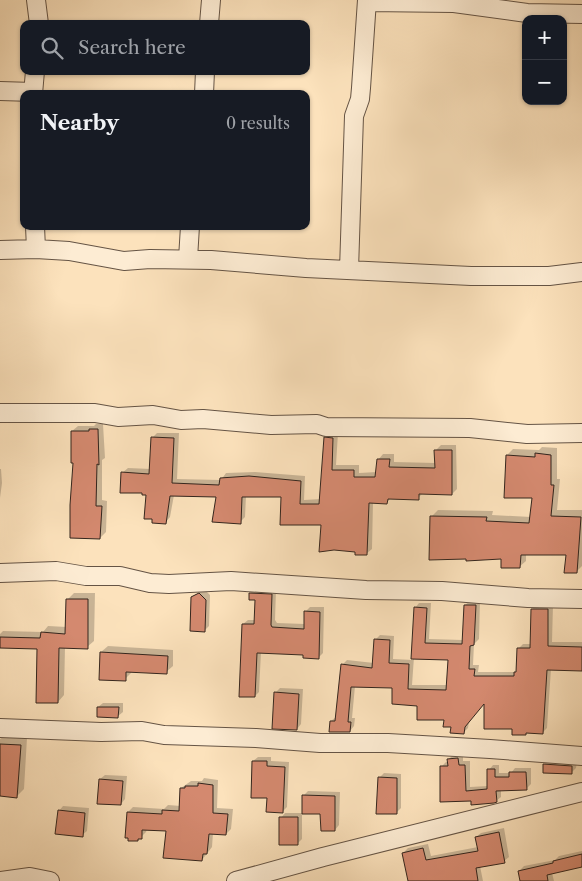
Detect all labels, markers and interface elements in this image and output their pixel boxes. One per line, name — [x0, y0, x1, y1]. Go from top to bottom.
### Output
map controls — [522, 15, 567, 105]
button: + — [522, 15, 567, 60]
search box — [20, 20, 310, 75]
icon: search — [38, 34, 66, 62]
text: Search here — [78, 36, 186, 59]
button: − — [522, 60, 567, 105]
text: Nearby — [40, 110, 119, 135]
text: 0 results — [226, 113, 290, 133]

